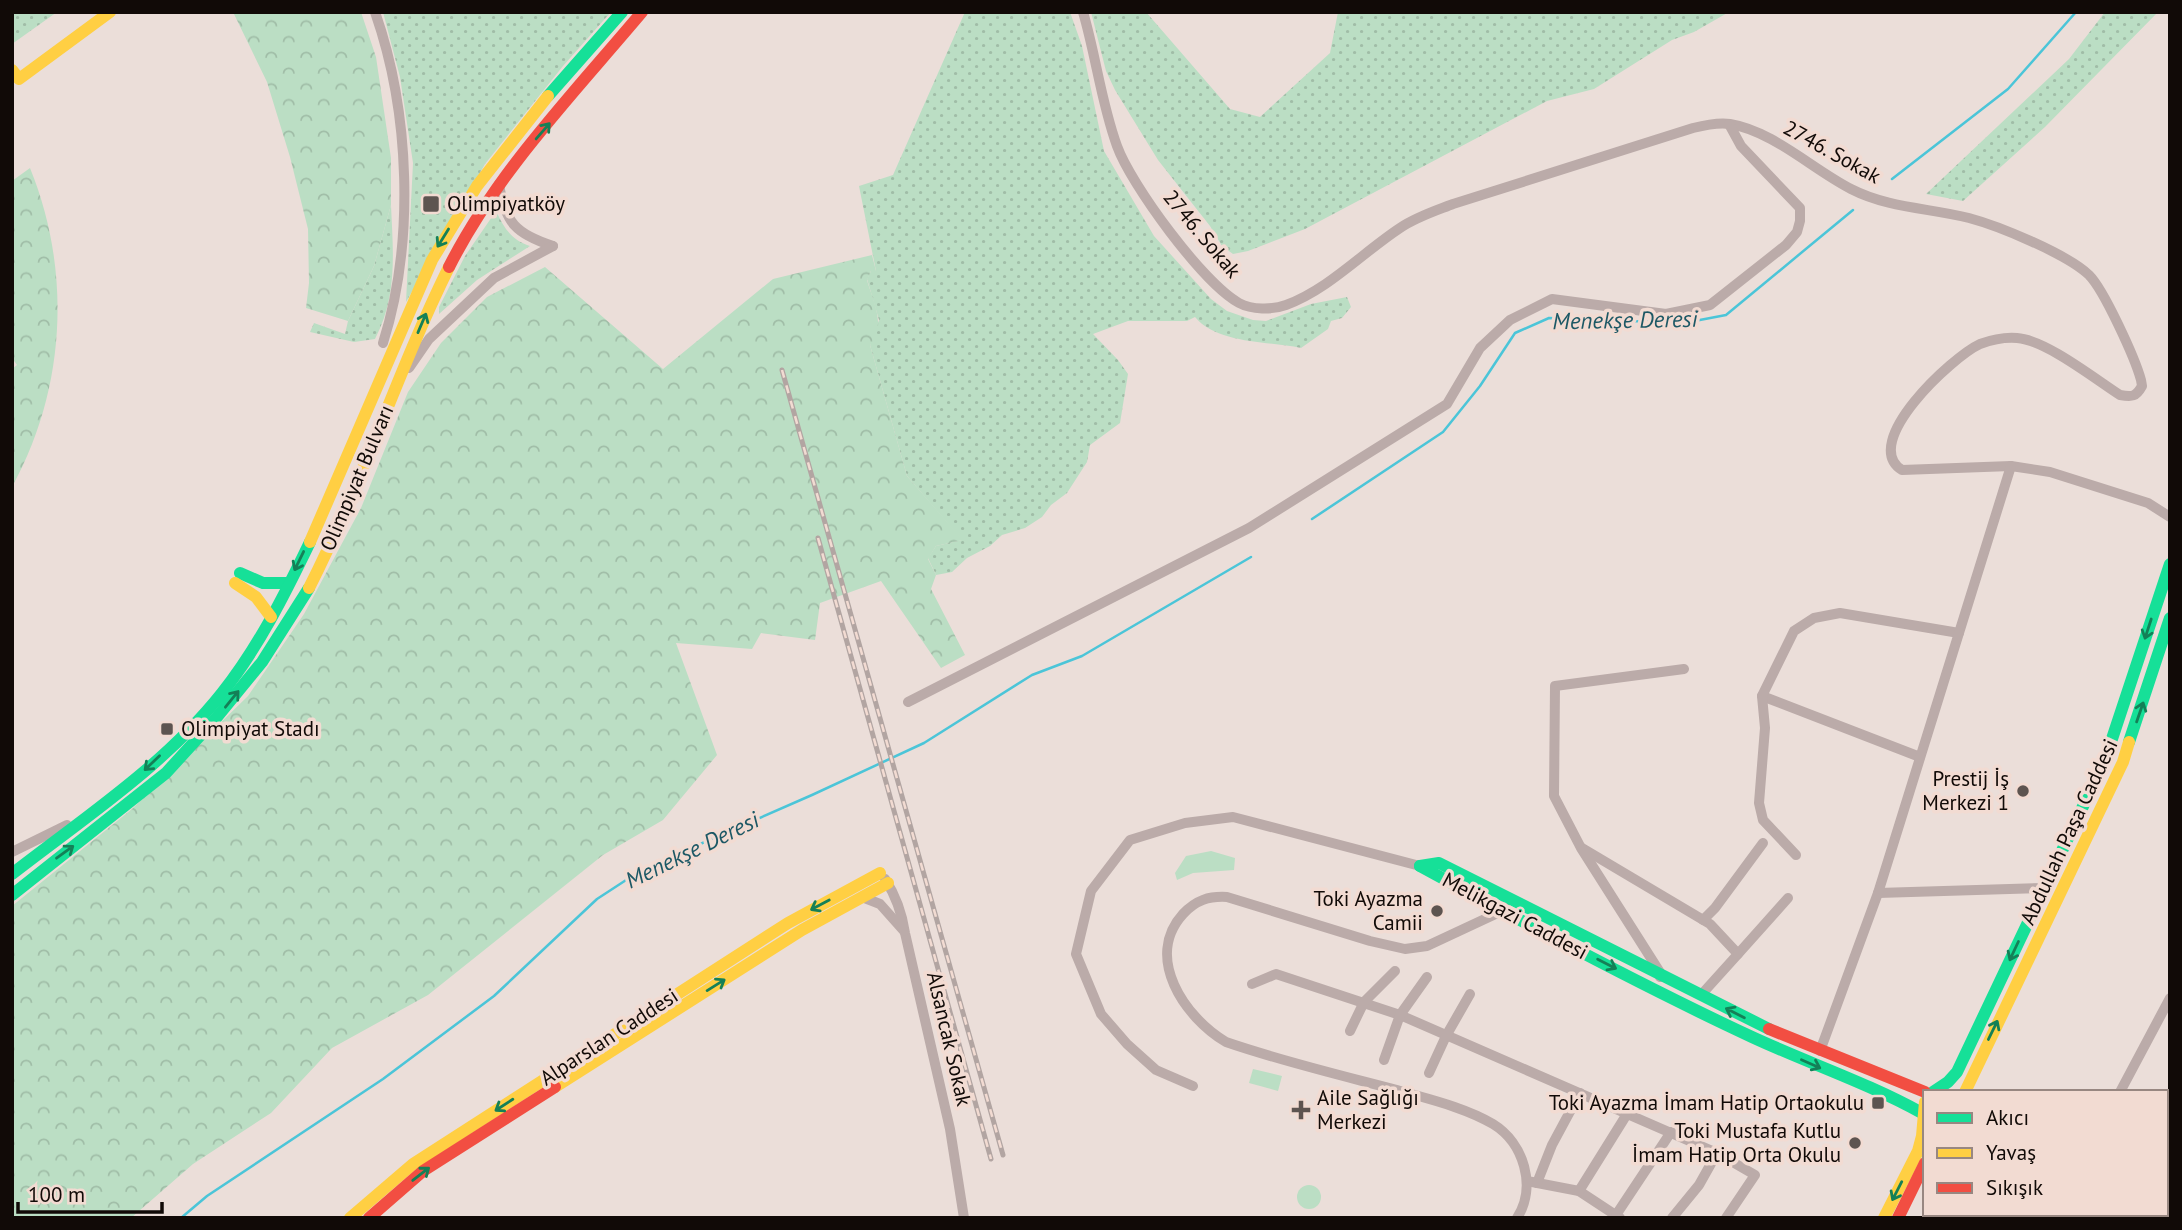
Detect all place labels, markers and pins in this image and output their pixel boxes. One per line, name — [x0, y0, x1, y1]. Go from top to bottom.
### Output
place label: Olimpiyatköy — [447, 190, 565, 217]
marker: Olimpiyatköy — [421, 194, 441, 214]
place label: Olimpiyat Stadı — [181, 715, 320, 742]
marker: Olimpiyat Stadı — [159, 721, 175, 737]
place label: Prestij İş Merkezi 1 — [1922, 765, 2009, 816]
marker: Prestij İş Merkezi 1 — [2015, 783, 2031, 799]
place label: Toki Ayazma Camii — [1314, 885, 1423, 936]
marker: Toki Ayazma Camii — [1429, 903, 1445, 919]
place label: Aile Sağlığı Merkezi — [1317, 1084, 1419, 1135]
place label: Toki Ayazma İmam Hatip Ortaokulu — [1549, 1089, 1864, 1116]
marker: Toki Ayazma İmam Hatip Ortaokulu — [1870, 1095, 1886, 1111]
marker: Aile Sağlığı Merkezi — [1291, 1100, 1311, 1120]
place label: Toki Mustafa Kutlu İmam Hatip Orta Okulu — [1632, 1117, 1841, 1168]
marker: Toki Mustafa Kutlu İmam Hatip Orta Okulu — [1847, 1135, 1863, 1151]

